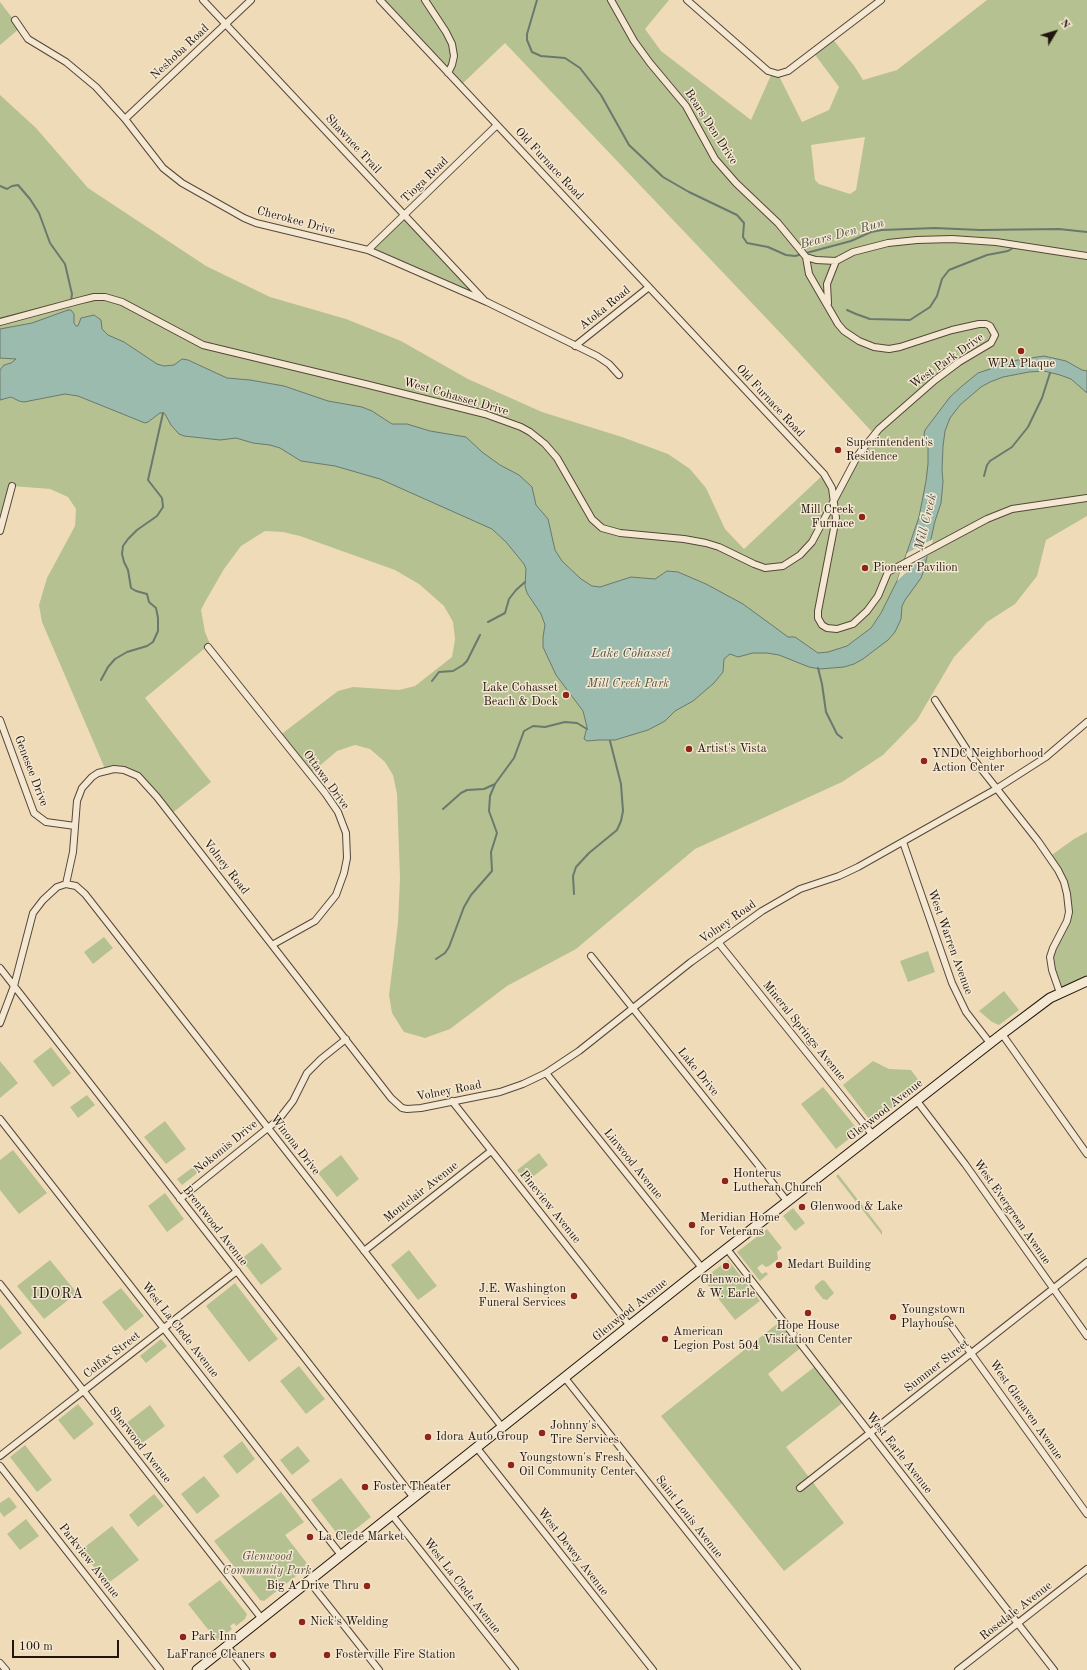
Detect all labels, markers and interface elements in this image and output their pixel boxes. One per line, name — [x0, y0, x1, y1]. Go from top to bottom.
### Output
north arrow — [1035, 12, 1075, 52]
text: N — [1058, 18, 1072, 31]
street label: Neshoba Road — [148, 21, 212, 83]
street label: Bears Den Drive — [681, 87, 741, 167]
street label: Shawnee Trail — [322, 111, 384, 177]
street label: Old Furnace Road — [512, 125, 586, 203]
street label: Tioga Road — [398, 154, 452, 206]
street label: Cherokee Drive — [255, 204, 337, 238]
water label: Bears Den Run — [798, 215, 886, 253]
street label: Atoka Road — [577, 283, 633, 333]
street label: West Park Drive — [907, 330, 987, 392]
marker: WPA Plaque — [1016, 346, 1026, 356]
place label: WPA Plaque — [987, 357, 1055, 371]
street label: Old Furnace Road — [733, 362, 807, 440]
street label: West Cohasset Drive — [402, 375, 510, 419]
place label: Superintendent's Residence — [846, 436, 933, 464]
marker: Superintendent's Residence — [833, 445, 843, 455]
water label: Mill Creek — [911, 492, 941, 552]
place label: Mill Creek Furnace — [801, 503, 854, 531]
marker: Mill Creek Furnace — [857, 512, 867, 522]
place label: Pioneer Pavilion — [873, 561, 958, 575]
marker: Pioneer Pavilion — [860, 563, 870, 573]
water label: Lake Cohasset — [591, 646, 671, 662]
park label: Mill Creek Park — [587, 677, 669, 691]
place label: Lake Cohasset Beach & Dock — [482, 681, 558, 709]
marker: Lake Cohasset Beach & Dock — [561, 690, 571, 700]
street label: Genesee Drive — [11, 734, 51, 808]
place label: Artist's Vista — [697, 742, 767, 756]
marker: Artist's Vista — [684, 744, 694, 754]
place label: YNDC Neighborhood Action Center — [932, 747, 1043, 775]
street label: Ottawa Drive — [300, 748, 352, 812]
marker: YNDC Neighborhood Action Center — [919, 756, 929, 766]
street label: Volney Road — [200, 837, 252, 897]
street label: West Warren Avenue — [924, 887, 976, 997]
street label: Volney Road — [697, 897, 759, 947]
street label: Mineral Springs Avenue — [759, 978, 849, 1084]
street label: Lake Drive — [674, 1045, 722, 1099]
street label: Glenwood Avenue — [844, 1076, 926, 1144]
street label: Volney Road — [415, 1078, 483, 1104]
street label: Winona Drive — [267, 1112, 323, 1178]
street label: Nokomis Drive — [191, 1117, 261, 1177]
street label: Linwood Avenue — [600, 1126, 666, 1202]
street label: West Evergreen Avenue — [970, 1157, 1054, 1267]
street label: Montclair Avenue — [381, 1158, 461, 1226]
place label: Honterus Lutheran Church — [733, 1167, 822, 1195]
street label: Pineview Avenue — [516, 1168, 584, 1246]
marker: Honterus Lutheran Church — [720, 1176, 730, 1186]
street label: Brentwood Avenue — [179, 1183, 251, 1269]
place label: Glenwood & Lake — [810, 1200, 903, 1214]
marker: Glenwood & Lake — [797, 1202, 807, 1212]
place label: Meridian Home for Veterans — [700, 1211, 779, 1239]
marker: Meridian Home for Veterans — [687, 1220, 697, 1230]
place label: Medart Building — [787, 1258, 871, 1272]
marker: Medart Building — [774, 1260, 784, 1270]
marker: Glenwood & W. Earle — [721, 1261, 731, 1271]
place label: Glenwood & W. Earle — [697, 1273, 755, 1301]
street label: Glenwood Avenue — [590, 1275, 670, 1345]
street label: West La Clede Avenue — [138, 1279, 222, 1381]
place label: J.E. Washington Funeral Services — [479, 1282, 566, 1310]
district label: IDORA — [32, 1286, 84, 1302]
marker: J.E. Washington Funeral Services — [569, 1291, 579, 1301]
place label: Youngstown Playhouse — [901, 1303, 965, 1331]
marker: Hope House Visitation Center — [803, 1308, 813, 1318]
marker: Youngstown Playhouse — [888, 1312, 898, 1322]
place label: Hope House Visitation Center — [764, 1319, 852, 1347]
place label: American Legion Post 504 — [673, 1325, 759, 1353]
street label: Colfax Street — [81, 1328, 143, 1382]
marker: American Legion Post 504 — [660, 1334, 670, 1344]
street label: Summer Street — [902, 1336, 972, 1396]
street label: West Glenaven Avenue — [986, 1357, 1066, 1463]
street label: Sherwood Avenue — [106, 1404, 174, 1486]
street label: West Earle Avenue — [863, 1409, 935, 1497]
place label: Johnny's Tire Services — [550, 1419, 619, 1447]
marker: Johnny's Tire Services — [537, 1428, 547, 1438]
place label: Idora Auto Group — [436, 1430, 528, 1444]
marker: Idora Auto Group — [423, 1432, 433, 1442]
place label: Youngstown's Fresh Oil Community Center — [519, 1451, 635, 1479]
marker: Youngstown's Fresh Oil Community Center — [506, 1460, 516, 1470]
street label: Saint Louis Avenue — [652, 1473, 726, 1561]
place label: Foster Theater — [373, 1480, 451, 1494]
marker: Foster Theater — [360, 1482, 370, 1492]
street label: West Dewey Avenue — [534, 1505, 612, 1599]
street label: Parkview Avenue — [55, 1521, 123, 1601]
place label: La Clede Market — [318, 1530, 404, 1544]
marker: La Clede Market — [305, 1532, 315, 1542]
street label: West La Clede Avenue — [420, 1535, 504, 1637]
park label: Glenwood Community Park — [223, 1550, 311, 1578]
street label: Rosedale Avenue — [977, 1578, 1055, 1644]
place label: Big A Drive Thru — [267, 1579, 359, 1593]
marker: Big A Drive Thru — [362, 1581, 372, 1591]
place label: Nick's Welding — [310, 1615, 388, 1629]
marker: Nick's Welding — [297, 1617, 307, 1627]
place label: Park Inn — [191, 1630, 237, 1644]
scale bar — [14, 1632, 121, 1658]
marker: Park Inn — [178, 1632, 188, 1642]
text: 100 m — [19, 1641, 53, 1653]
place label: LaFrance Cleaners — [167, 1648, 265, 1662]
place label: Fosterville Fire Station — [335, 1648, 456, 1662]
marker: LaFrance Cleaners — [268, 1650, 278, 1660]
marker: Fosterville Fire Station — [322, 1650, 332, 1660]

